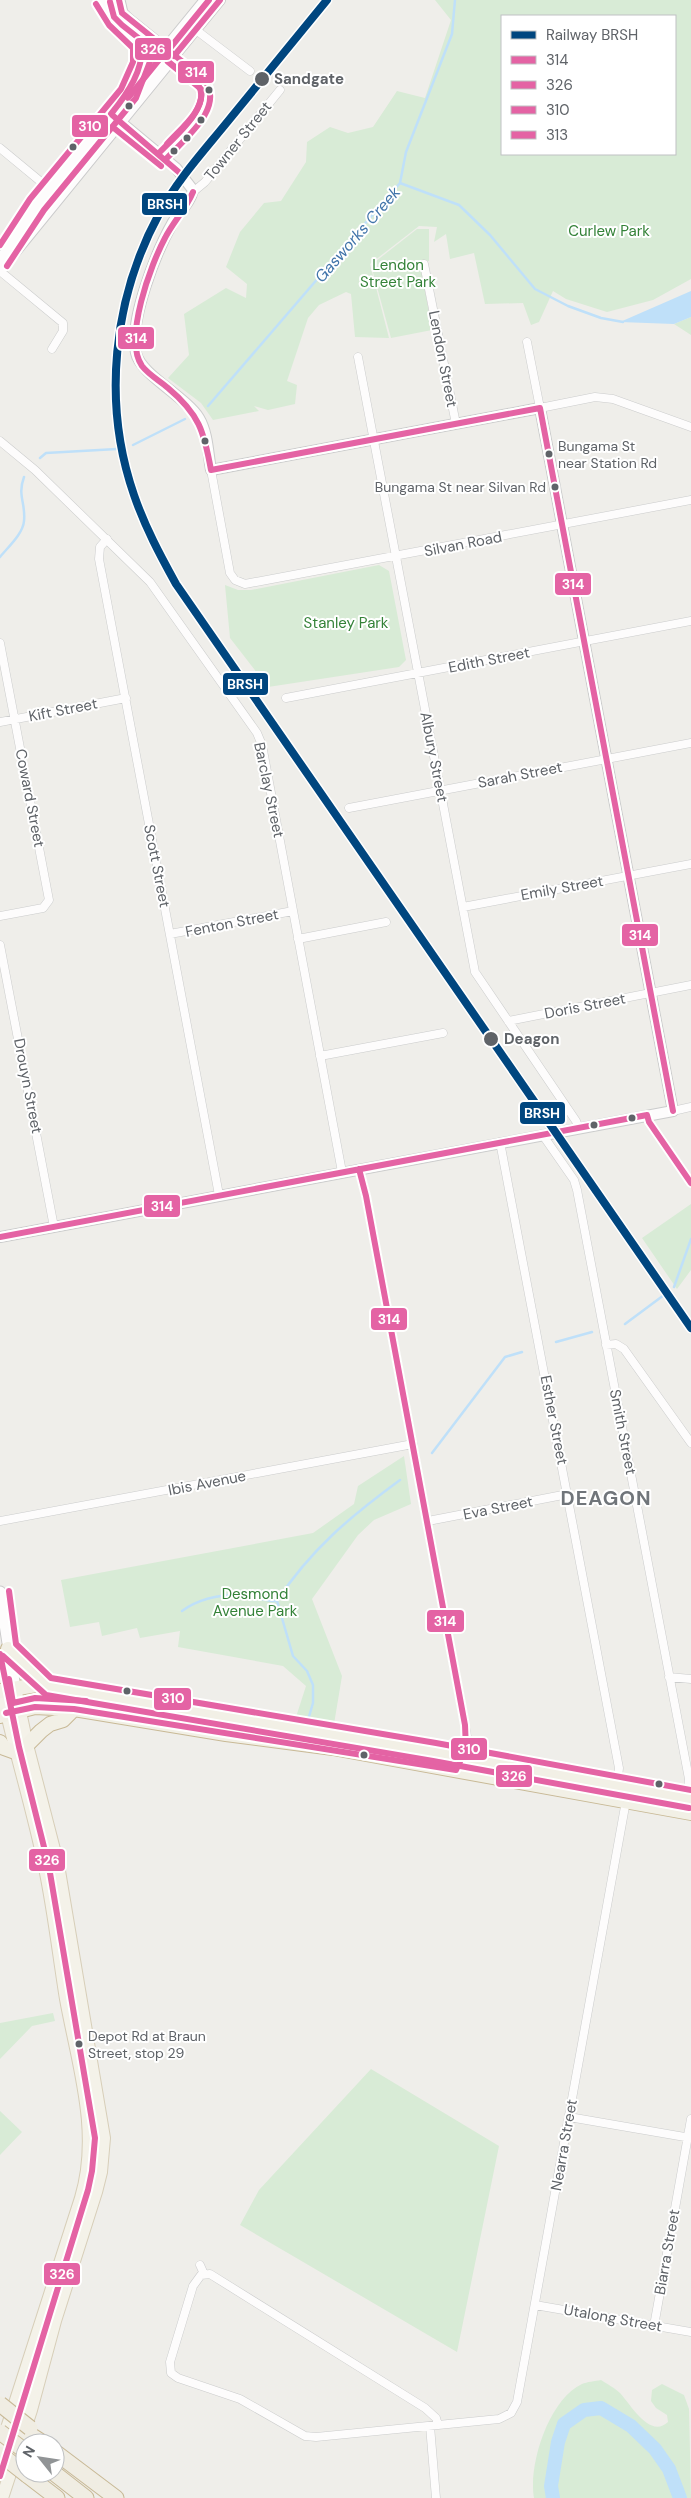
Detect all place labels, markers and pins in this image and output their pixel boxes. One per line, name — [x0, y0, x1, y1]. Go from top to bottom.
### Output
place label: Sandgate — [274, 69, 344, 89]
marker: Sandgate — [253, 70, 271, 88]
unlabelled marker — [204, 85, 214, 95]
unlabelled marker — [124, 101, 134, 111]
unlabelled marker — [196, 115, 206, 125]
unlabelled marker — [182, 133, 192, 143]
unlabelled marker — [68, 142, 78, 152]
unlabelled marker — [169, 146, 179, 156]
unlabelled marker — [200, 436, 210, 446]
place label: Bungama St near Station Rd — [558, 437, 657, 472]
marker: Bungama St near Station Rd — [544, 449, 554, 459]
place label: Bungama St near Silvan Rd — [375, 478, 546, 496]
marker: Bungama St near Silvan Rd — [550, 482, 560, 492]
place label: Deagon — [504, 1029, 559, 1049]
marker: Deagon — [482, 1030, 500, 1048]
unlabelled marker — [627, 1113, 637, 1123]
unlabelled marker — [589, 1120, 599, 1130]
unlabelled marker — [122, 1686, 132, 1696]
unlabelled marker — [359, 1750, 369, 1760]
unlabelled marker — [654, 1779, 664, 1789]
place label: Depot Rd at Braun Street, stop 29 — [88, 2027, 206, 2062]
marker: Depot Rd at Braun Street, stop 29 — [74, 2039, 84, 2049]

